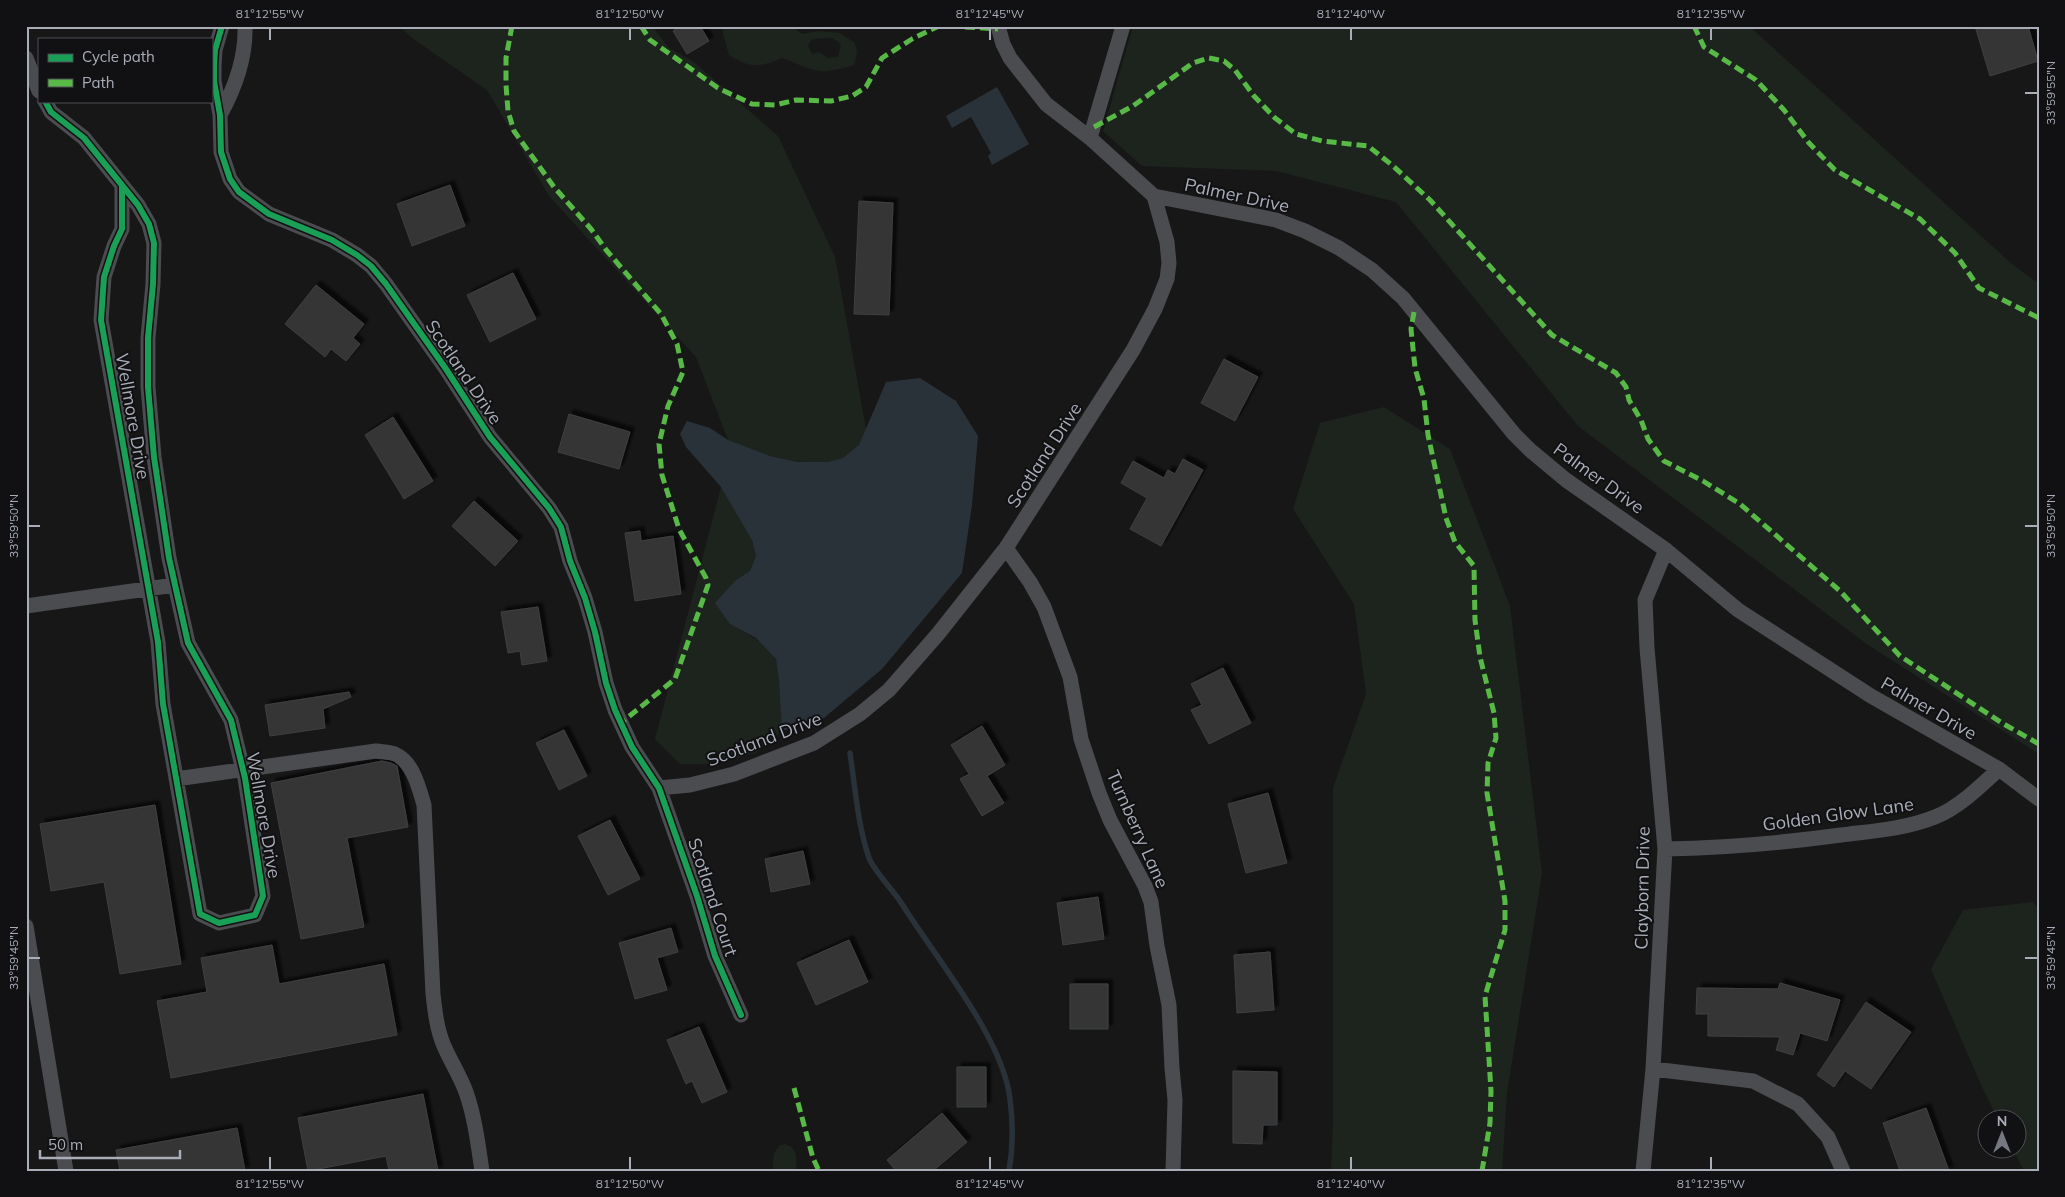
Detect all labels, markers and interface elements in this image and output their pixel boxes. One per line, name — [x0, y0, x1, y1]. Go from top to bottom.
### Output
text: 81°12'55"W — [236, 6, 304, 21]
text: 81°12'50"W — [596, 6, 664, 21]
text: 81°12'45"W — [956, 6, 1024, 21]
text: 81°12'40"W — [1317, 6, 1385, 21]
text: 81°12'35"W — [1677, 6, 1745, 21]
legend — [38, 38, 212, 102]
text: Cycle path — [82, 47, 155, 66]
text: 33°59'55"N — [2043, 61, 2058, 125]
text: Path — [82, 73, 114, 92]
street label: Palmer Drive — [1182, 173, 1292, 217]
street label: Scotland Drive — [421, 315, 507, 429]
street label: Wellmore Drive — [111, 351, 155, 481]
street label: Scotland Drive — [1001, 398, 1087, 512]
street label: Palmer Drive — [1549, 437, 1649, 519]
text: 33°59'50"N — [6, 494, 21, 558]
text: 33°59'50"N — [2043, 494, 2058, 558]
street label: Palmer Drive — [1877, 671, 1981, 745]
street label: Scotland Drive — [703, 707, 825, 771]
street label: Wellmore Drive — [242, 750, 286, 880]
street label: Turnberry Lane — [1102, 767, 1174, 891]
street label: Golden Glow Lane — [1761, 792, 1915, 836]
street label: Clayborn Drive — [1629, 826, 1655, 950]
street label: Scotland Court — [683, 835, 743, 959]
text: 33°59'45"N — [6, 926, 21, 990]
text: 33°59'45"N — [2043, 926, 2058, 990]
north arrow — [1978, 1110, 2028, 1160]
text: N — [1997, 1112, 2007, 1130]
scale bar — [40, 1127, 180, 1159]
text: 50 m — [48, 1135, 83, 1154]
text: 81°12'55"W — [236, 1176, 304, 1191]
text: 81°12'50"W — [596, 1176, 664, 1191]
text: 81°12'45"W — [956, 1176, 1024, 1191]
text: 81°12'40"W — [1317, 1176, 1385, 1191]
text: 81°12'35"W — [1677, 1176, 1745, 1191]

